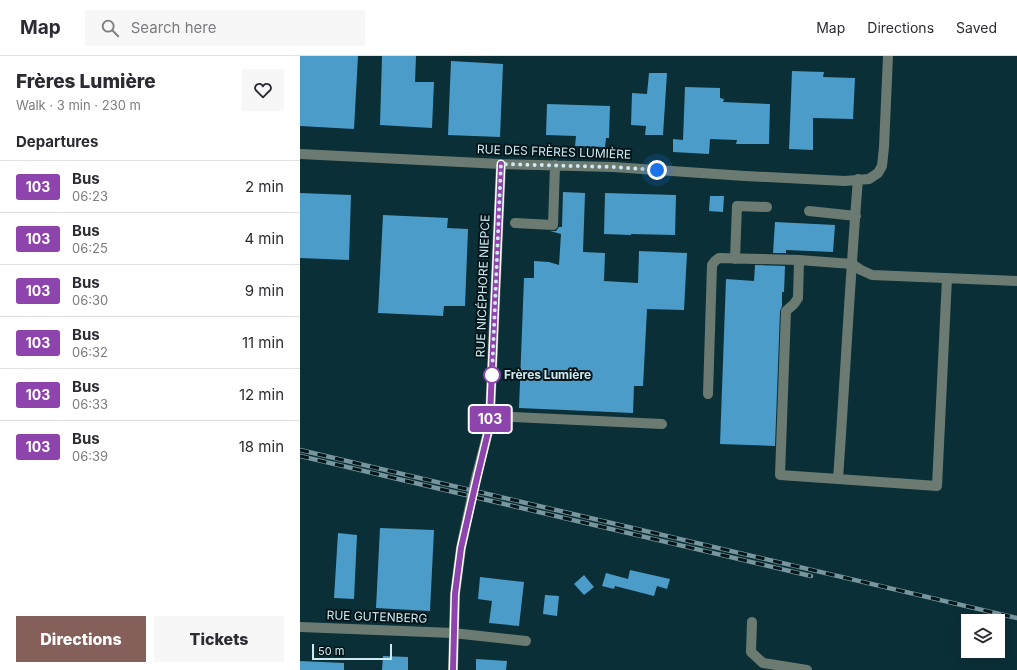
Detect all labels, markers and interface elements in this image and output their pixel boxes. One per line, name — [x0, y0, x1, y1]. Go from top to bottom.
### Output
search box — [85, 10, 365, 46]
text: Map — [20, 16, 61, 39]
icon: search — [99, 17, 121, 39]
text: Search here — [131, 18, 216, 37]
text: Map — [816, 19, 845, 36]
text: Directions — [867, 19, 934, 36]
text: Saved — [956, 19, 997, 36]
button: heart — [242, 69, 284, 111]
text: Frères Lumière — [16, 70, 156, 93]
text: Walk · 3 min · 230 m — [16, 97, 141, 113]
text: Departures — [16, 132, 98, 151]
street label: RUE DES FRÈRES LUMIÈRE — [477, 141, 631, 162]
your location — [647, 160, 667, 180]
text: Bus — [72, 169, 100, 188]
text: 2 min — [245, 177, 284, 196]
text: 103 — [26, 178, 50, 195]
text: 06:23 — [72, 188, 108, 204]
street label: RUE NICÉPHORE NIEPCE — [473, 214, 492, 358]
text: Bus — [72, 221, 100, 240]
text: 4 min — [244, 229, 284, 248]
text: 103 — [26, 230, 50, 247]
text: 06:25 — [72, 240, 108, 256]
text: Bus — [72, 273, 100, 292]
text: 9 min — [245, 281, 284, 300]
text: 103 — [26, 282, 50, 299]
text: 06:30 — [72, 292, 108, 308]
text: Bus — [72, 325, 100, 344]
text: 11 min — [242, 333, 284, 352]
text: 103 — [26, 334, 50, 351]
text: 06:32 — [72, 344, 108, 360]
marker: Frères Lumière — [483, 366, 501, 384]
place label: Frères Lumière — [504, 367, 591, 382]
text: Bus — [72, 377, 100, 396]
text: 12 min — [239, 385, 284, 404]
text: 103 — [26, 386, 50, 403]
text: 06:33 — [72, 396, 108, 412]
line badge: 103 — [467, 406, 513, 432]
text: 103 — [478, 410, 502, 427]
text: Bus — [72, 429, 100, 448]
text: 18 min — [239, 437, 284, 456]
text: 103 — [26, 438, 50, 455]
text: 06:39 — [72, 448, 108, 464]
street label: RUE GUTENBERG — [326, 607, 428, 626]
map controls — [961, 614, 1005, 658]
button: layers — [961, 614, 1005, 658]
button: Directions — [16, 616, 146, 662]
button: Tickets — [154, 616, 284, 662]
scale bar — [312, 642, 392, 661]
text: 50 m — [318, 644, 344, 658]

